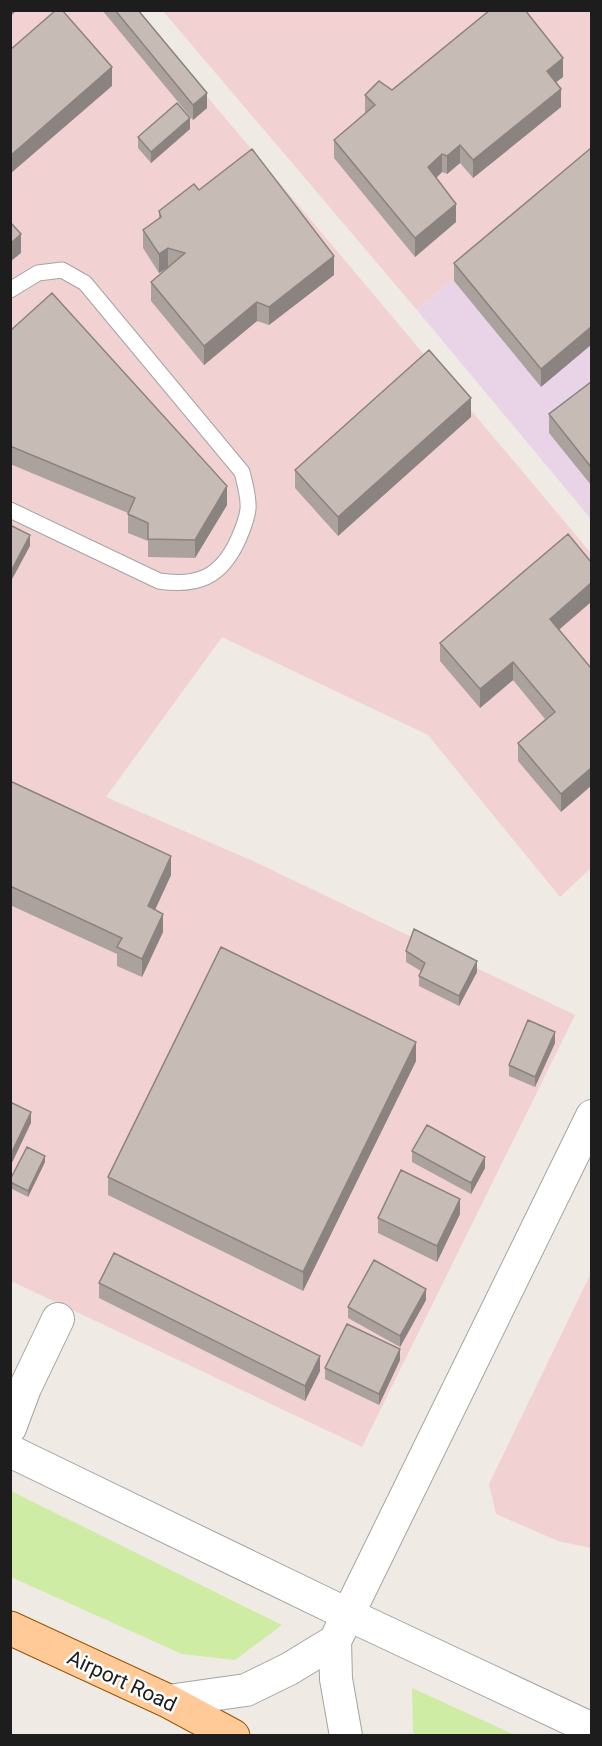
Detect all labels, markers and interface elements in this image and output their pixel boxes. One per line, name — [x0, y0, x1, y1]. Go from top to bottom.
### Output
street label: Airport Road — [64, 1645, 180, 1717]

